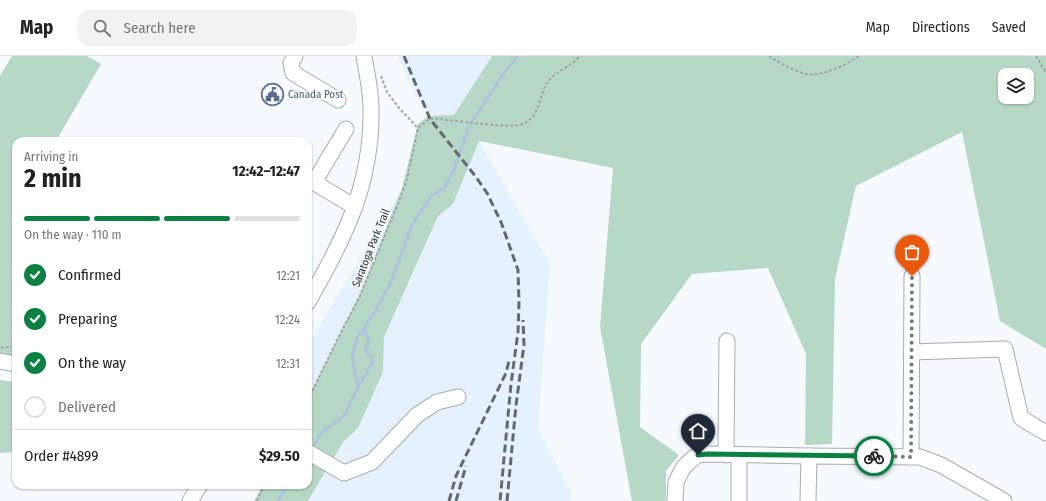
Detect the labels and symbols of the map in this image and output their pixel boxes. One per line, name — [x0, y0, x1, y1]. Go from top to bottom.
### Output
public building icon: Canada Post — [260, 81, 286, 107]
place label: Canada Post — [288, 88, 344, 101]
street label: Saratoga Park Trail — [349, 207, 393, 289]
pin — [895, 235, 929, 276]
pin — [681, 414, 715, 455]
courier — [854, 436, 894, 476]

